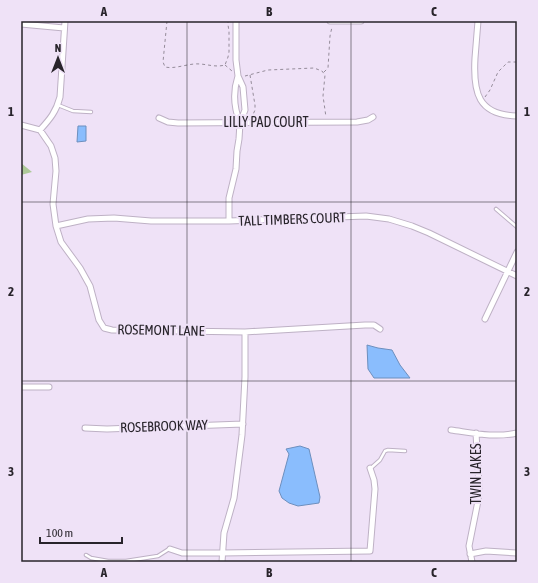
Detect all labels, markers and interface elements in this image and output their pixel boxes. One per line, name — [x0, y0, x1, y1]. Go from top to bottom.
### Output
text: A — [100, 4, 108, 19]
text: B — [266, 4, 273, 19]
text: C — [431, 4, 437, 19]
north arrow — [38, 38, 78, 78]
text: N — [55, 42, 61, 54]
text: 1 — [8, 104, 14, 119]
text: 1 — [524, 104, 530, 119]
street label: LILLY PAD COURT — [223, 114, 309, 130]
street label: TALL TIMBERS COURT — [238, 209, 346, 229]
text: 2 — [8, 284, 14, 299]
text: 2 — [524, 284, 530, 299]
street label: ROSEMONT LANE — [117, 321, 205, 339]
street label: ROSEBROOK WAY — [120, 416, 209, 436]
street label: TWIN LAKES — [468, 443, 484, 505]
text: 3 — [8, 464, 14, 479]
text: 3 — [524, 464, 530, 479]
scale bar — [40, 519, 122, 545]
text: 100 m — [46, 526, 73, 540]
text: A — [100, 565, 108, 580]
text: B — [266, 565, 273, 580]
text: C — [431, 565, 437, 580]

